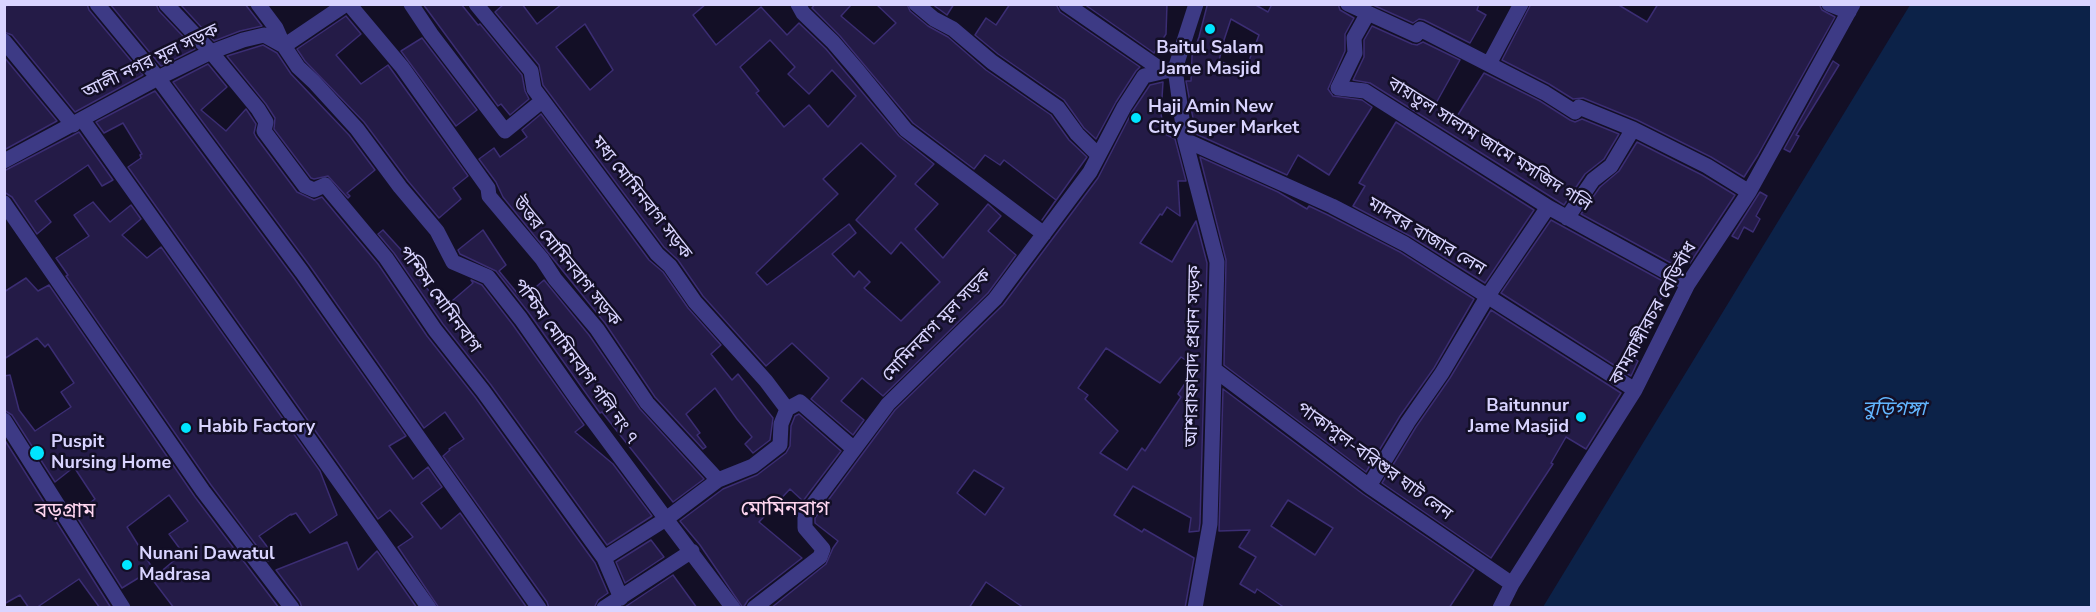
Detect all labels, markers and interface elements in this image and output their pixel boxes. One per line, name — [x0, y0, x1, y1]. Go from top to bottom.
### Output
street label: আলী নগর মূল সড়ক — [79, 20, 223, 104]
marker: Baitul Salam Jame Masjid — [1203, 22, 1217, 36]
place label: Baitul Salam Jame Masjid — [1156, 38, 1264, 80]
street label: বায়তুল সালাম জামে মসজিদ গলি — [1383, 73, 1595, 217]
place label: Haji Amin New City Super Market — [1148, 97, 1299, 140]
marker: Haji Amin New City Super Market — [1129, 111, 1143, 125]
street label: মধ্য মোমিনবাগ সড়ক — [586, 132, 696, 264]
street label: উত্তর মোমিনবাগ সড়ক — [507, 193, 625, 331]
street label: মাদবর বাজার লেন — [1363, 193, 1489, 281]
street label: কামরাঙ্গীরচর বেড়িবাঁধ — [1606, 239, 1702, 389]
street label: পশ্চিম মোমিনবাগ — [393, 242, 485, 358]
street label: মোমিনবাগ মূল সড়ক — [878, 265, 996, 387]
street label: আশরাফাবাদ প্রধান সড়ক — [1182, 265, 1206, 447]
street label: পশ্চিম মোমিনবাগ গলি নং ৭ — [508, 275, 642, 449]
place label: Baitunnur Jame Masjid — [1468, 396, 1569, 438]
street label: পাকাপুল-বরিশুর ঘাট লেন — [1292, 398, 1456, 526]
water label: বুড়িগঙ্গা — [1862, 398, 1926, 422]
marker: Baitunnur Jame Masjid — [1574, 410, 1588, 424]
place label: Habib Factory — [198, 417, 315, 439]
marker: Habib Factory — [179, 421, 193, 435]
place label: Puspit Nursing Home — [51, 432, 171, 474]
marker: Puspit Nursing Home — [28, 444, 46, 462]
district label: মোমিনবাগ — [741, 497, 829, 523]
district label: বড়গ্রাম — [35, 499, 95, 525]
place label: Nunani Dawatul Madrasa — [139, 544, 275, 586]
marker: Nunani Dawatul Madrasa — [120, 558, 134, 572]

